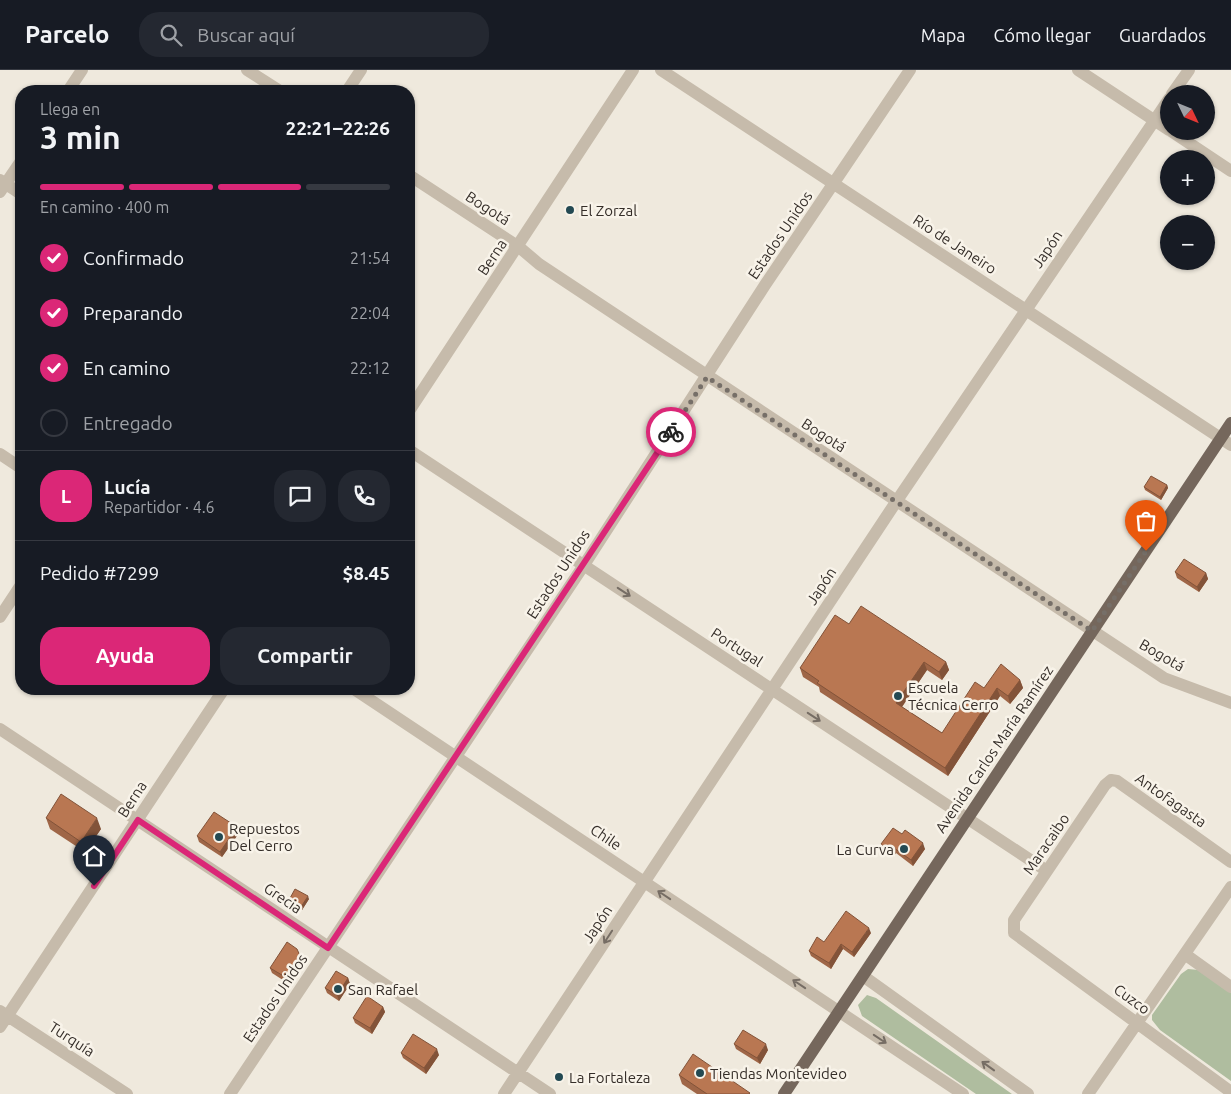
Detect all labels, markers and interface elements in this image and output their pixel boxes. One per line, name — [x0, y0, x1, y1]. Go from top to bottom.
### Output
search box — [139, 12, 489, 57]
text: Parcelo — [25, 21, 109, 48]
icon: search — [157, 21, 185, 49]
text: Buscar aquí — [197, 24, 295, 46]
text: Mapa — [921, 25, 966, 45]
text: Cómo llegar — [994, 25, 1091, 45]
text: Guardados — [1119, 25, 1206, 45]
north arrow — [1160, 85, 1215, 140]
map controls — [1160, 85, 1215, 270]
text: Llega en — [40, 100, 100, 118]
text: 22:21–22:26 — [285, 117, 390, 139]
text: 3 min — [40, 119, 121, 155]
button: + — [1160, 150, 1215, 205]
street label: Bogotá — [463, 187, 513, 229]
street label: Estados Unidos — [744, 188, 816, 282]
text: En camino · 400 m — [40, 198, 169, 216]
place label: El Zorzal — [580, 202, 637, 219]
marker: El Zorzal — [564, 204, 576, 216]
street label: Río de Janeiro — [910, 211, 1000, 277]
button: − — [1160, 215, 1215, 270]
street label: Japón — [1028, 227, 1066, 271]
street label: Berna — [474, 236, 510, 278]
icon: check — [40, 244, 68, 272]
text: Confirmado — [83, 247, 184, 269]
text: 21:54 — [350, 249, 390, 267]
icon: check — [40, 299, 68, 327]
text: Preparando — [83, 302, 183, 324]
text: 22:04 — [350, 304, 390, 322]
icon: check — [40, 354, 68, 382]
text: En camino — [83, 357, 170, 379]
text: 22:12 — [350, 359, 390, 377]
courier — [646, 407, 696, 457]
text: Entregado — [83, 412, 173, 434]
street label: Bogotá — [799, 414, 849, 456]
icon: bike — [657, 418, 685, 446]
button: chat — [274, 470, 326, 522]
button: phone — [338, 470, 390, 522]
text: Lucía — [104, 476, 151, 498]
text: L — [61, 485, 71, 507]
text: Repartidor · 4.6 — [104, 498, 215, 516]
pin — [1125, 500, 1167, 551]
icon: bag — [1132, 507, 1160, 535]
street label: Estados Unidos — [523, 526, 593, 622]
text: Pedido #7299 — [40, 562, 159, 584]
text: $8.45 — [342, 562, 390, 584]
street label: Japón — [803, 564, 839, 608]
one-way arrow — [617, 587, 631, 597]
street label: Portugal — [708, 624, 766, 670]
button: Ayuda — [40, 627, 210, 685]
button: Compartir — [220, 627, 390, 685]
street label: Bogotá — [1136, 635, 1188, 675]
street label: Avenida Carlos María Ramírez — [932, 662, 1057, 836]
place label: Escuela Técnica Cerro — [908, 679, 999, 713]
marker: Escuela Técnica Cerro — [892, 690, 904, 702]
one-way arrow — [806, 712, 820, 722]
street label: Antofagasta — [1132, 769, 1210, 831]
street label: Berna — [114, 778, 150, 820]
street label: Maracaibo — [1019, 810, 1073, 878]
place label: Repuestos Del Cerro — [229, 820, 300, 854]
street label: Chile — [587, 821, 625, 853]
marker: Repuestos Del Cerro — [213, 831, 225, 843]
pin — [73, 835, 115, 886]
place label: La Curva — [837, 841, 894, 858]
icon: home — [80, 842, 108, 870]
marker: La Curva — [898, 843, 910, 855]
street label: Grecia — [261, 879, 305, 917]
one-way arrow — [657, 889, 671, 900]
street label: Japón — [579, 902, 615, 946]
one-way arrow — [603, 930, 613, 944]
street label: Estados Unidos — [239, 951, 311, 1045]
one-way arrow — [793, 979, 807, 989]
street label: Cuzco — [1111, 980, 1153, 1018]
place label: San Rafael — [348, 981, 418, 998]
marker: San Rafael — [332, 983, 344, 995]
street label: Turquía — [46, 1018, 98, 1060]
one-way arrow — [873, 1034, 887, 1044]
one-way arrow — [981, 1061, 995, 1071]
place label: Tiendas Montevideo — [710, 1065, 847, 1082]
marker: Tiendas Montevideo — [694, 1067, 706, 1079]
place label: La Fortaleza — [569, 1069, 651, 1086]
marker: La Fortaleza — [553, 1071, 565, 1083]

